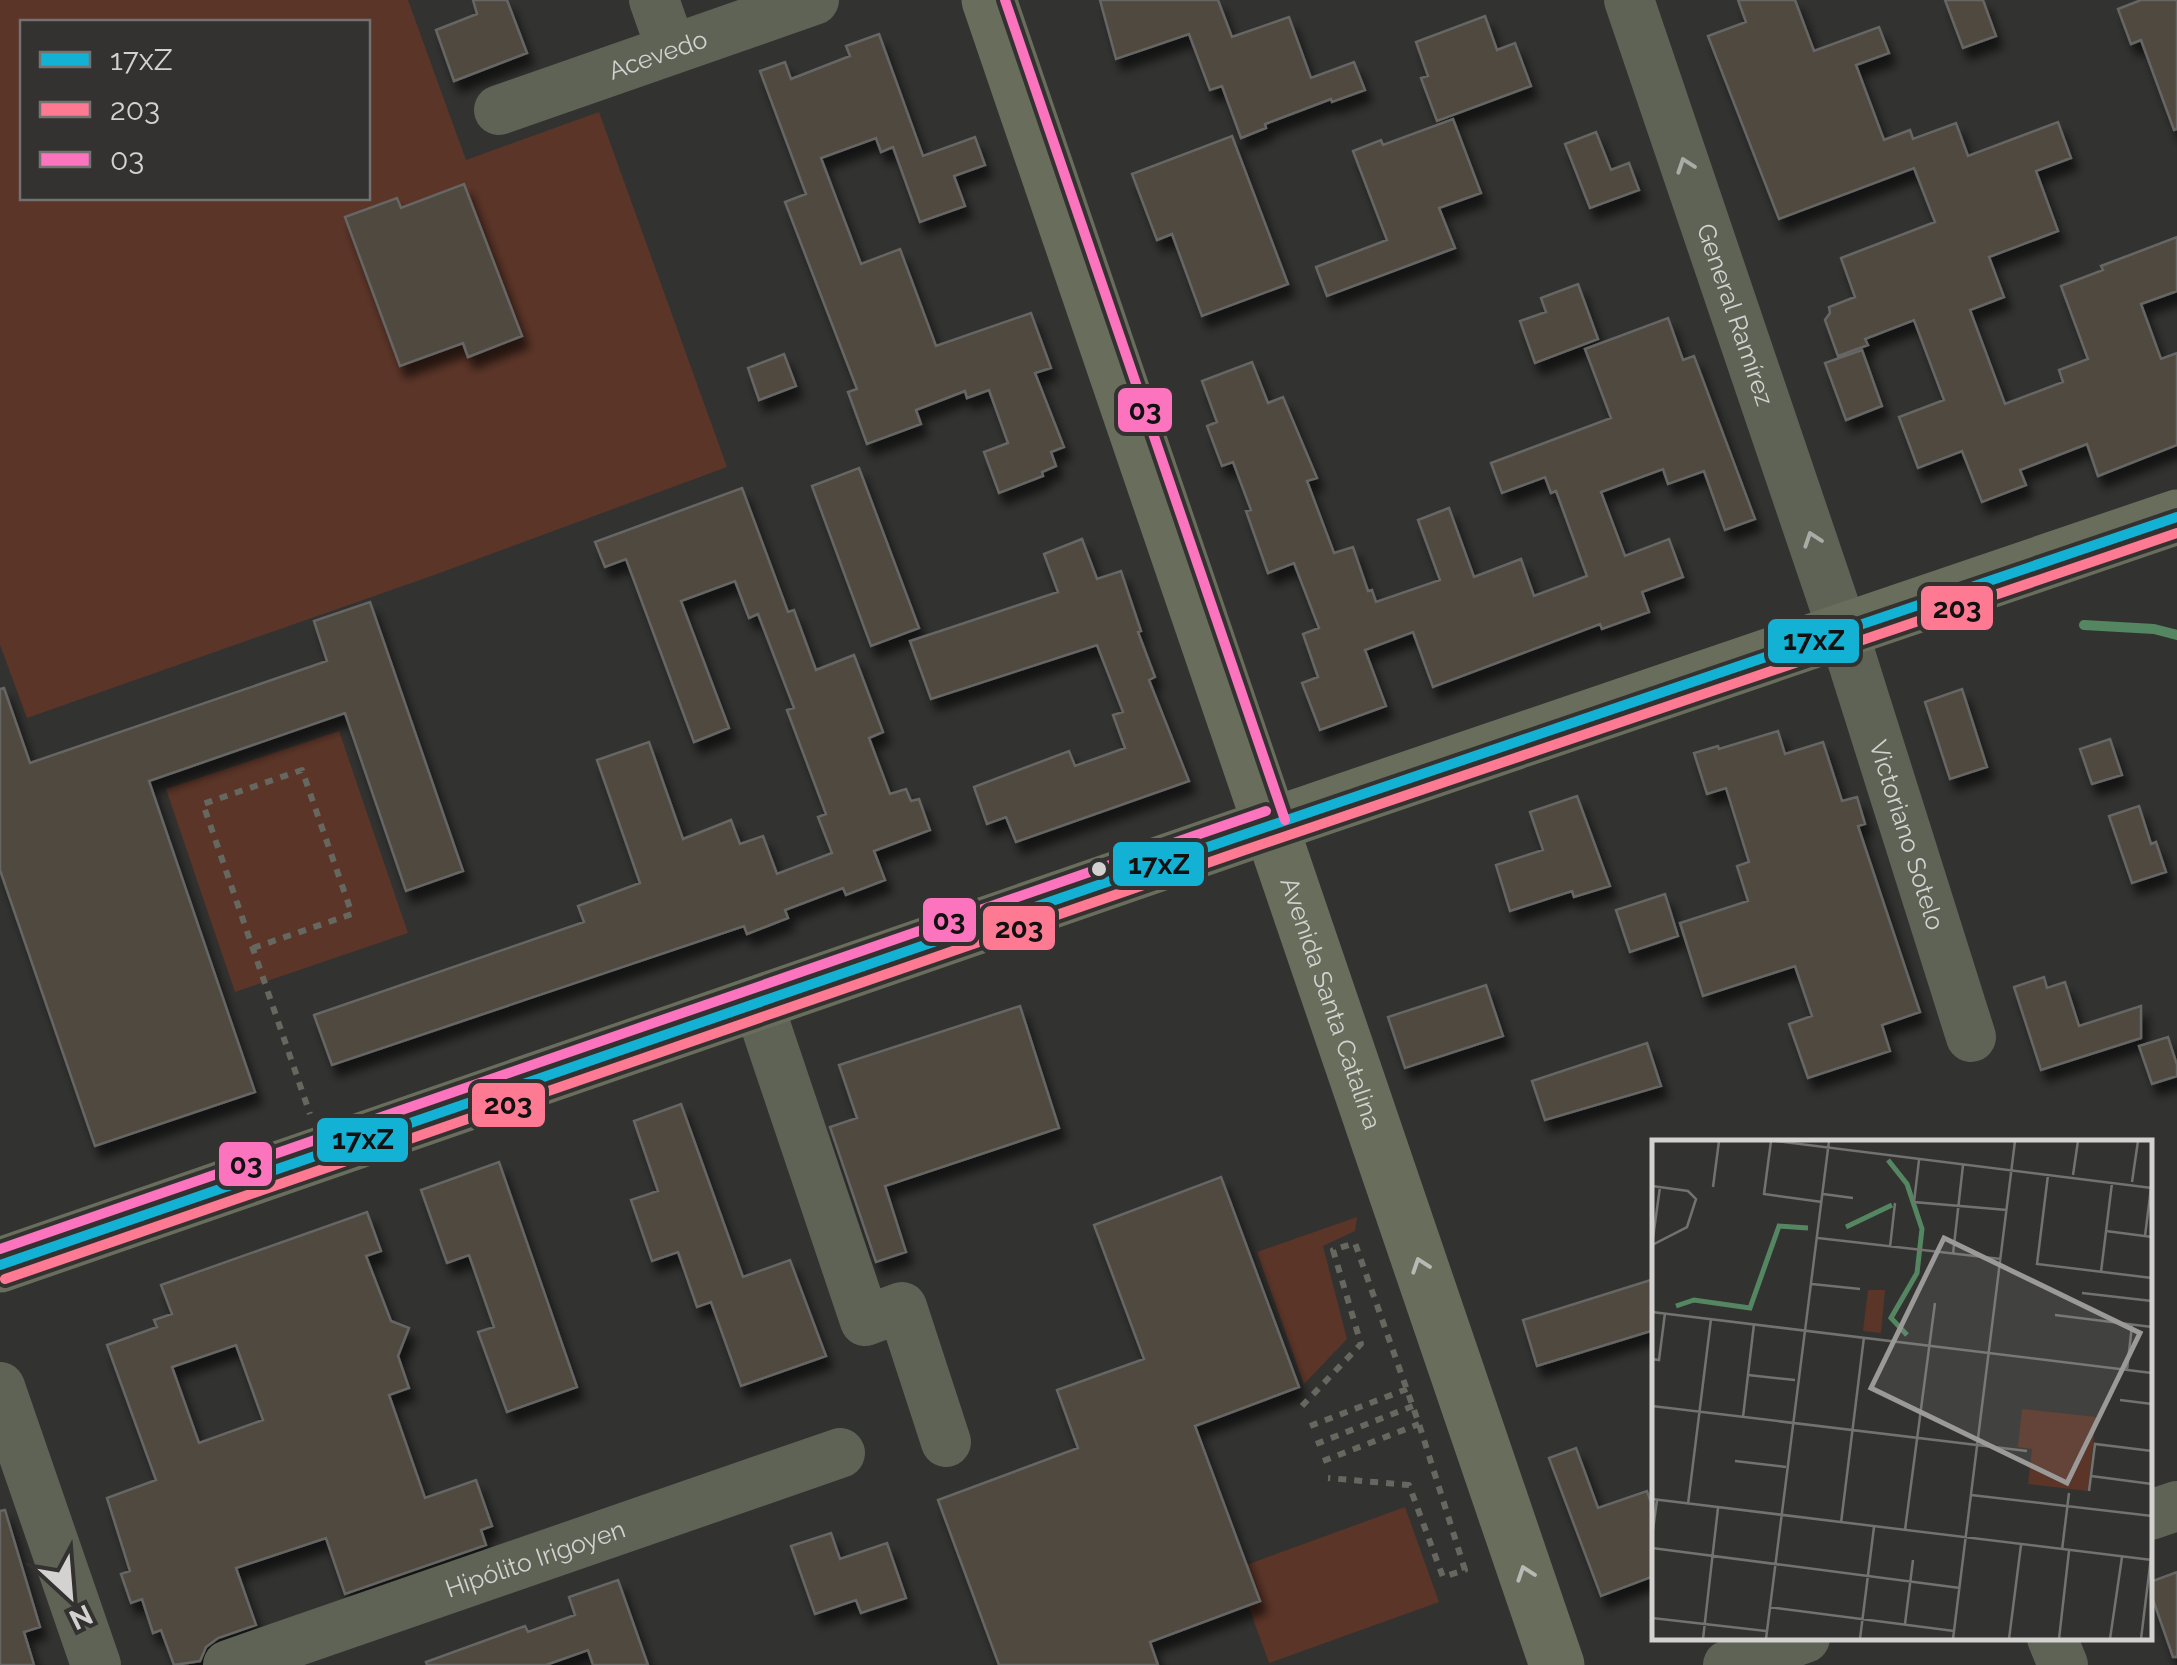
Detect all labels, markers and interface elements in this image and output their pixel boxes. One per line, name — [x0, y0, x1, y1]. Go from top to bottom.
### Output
legend — [20, 20, 370, 200]
street label: Acevedo — [604, 24, 711, 86]
text: 17xZ — [110, 42, 173, 77]
text: 203 — [110, 92, 160, 127]
text: 03 — [110, 142, 144, 177]
one-way arrow — [1677, 157, 1697, 174]
street label: General Ramírez — [1691, 220, 1780, 409]
line badge: 03 — [1116, 386, 1174, 434]
text: 03 — [1129, 394, 1161, 427]
one-way arrow — [1803, 531, 1823, 548]
line badge: 203 — [1919, 584, 1995, 632]
text: 203 — [1933, 592, 1981, 625]
line badge: 17xZ — [1766, 617, 1861, 665]
text: 17xZ — [1783, 624, 1845, 657]
street label: Victoriano Sotelo — [1863, 736, 1951, 933]
line badge: 17xZ — [1111, 840, 1206, 888]
text: 17xZ — [1128, 848, 1190, 881]
unlabelled marker — [1089, 859, 1109, 879]
street label: Avenida Santa Catalina — [1274, 873, 1388, 1133]
line badge: 03 — [921, 896, 978, 944]
text: 03 — [933, 904, 965, 937]
line badge: 203 — [981, 904, 1057, 952]
text: 203 — [995, 912, 1043, 945]
line badge: 203 — [470, 1081, 547, 1129]
text: 203 — [484, 1088, 532, 1121]
line badge: 17xZ — [315, 1116, 410, 1164]
text: 17xZ — [332, 1123, 394, 1156]
line badge: 03 — [217, 1140, 274, 1188]
inset map — [1652, 1140, 2152, 1640]
text: 03 — [230, 1148, 262, 1181]
one-way arrow — [1411, 1258, 1432, 1275]
street label: Hipólito Irigoyen — [441, 1514, 629, 1604]
north arrow — [20, 1545, 120, 1645]
one-way arrow — [1517, 1565, 1537, 1582]
text: N — [64, 1598, 98, 1637]

